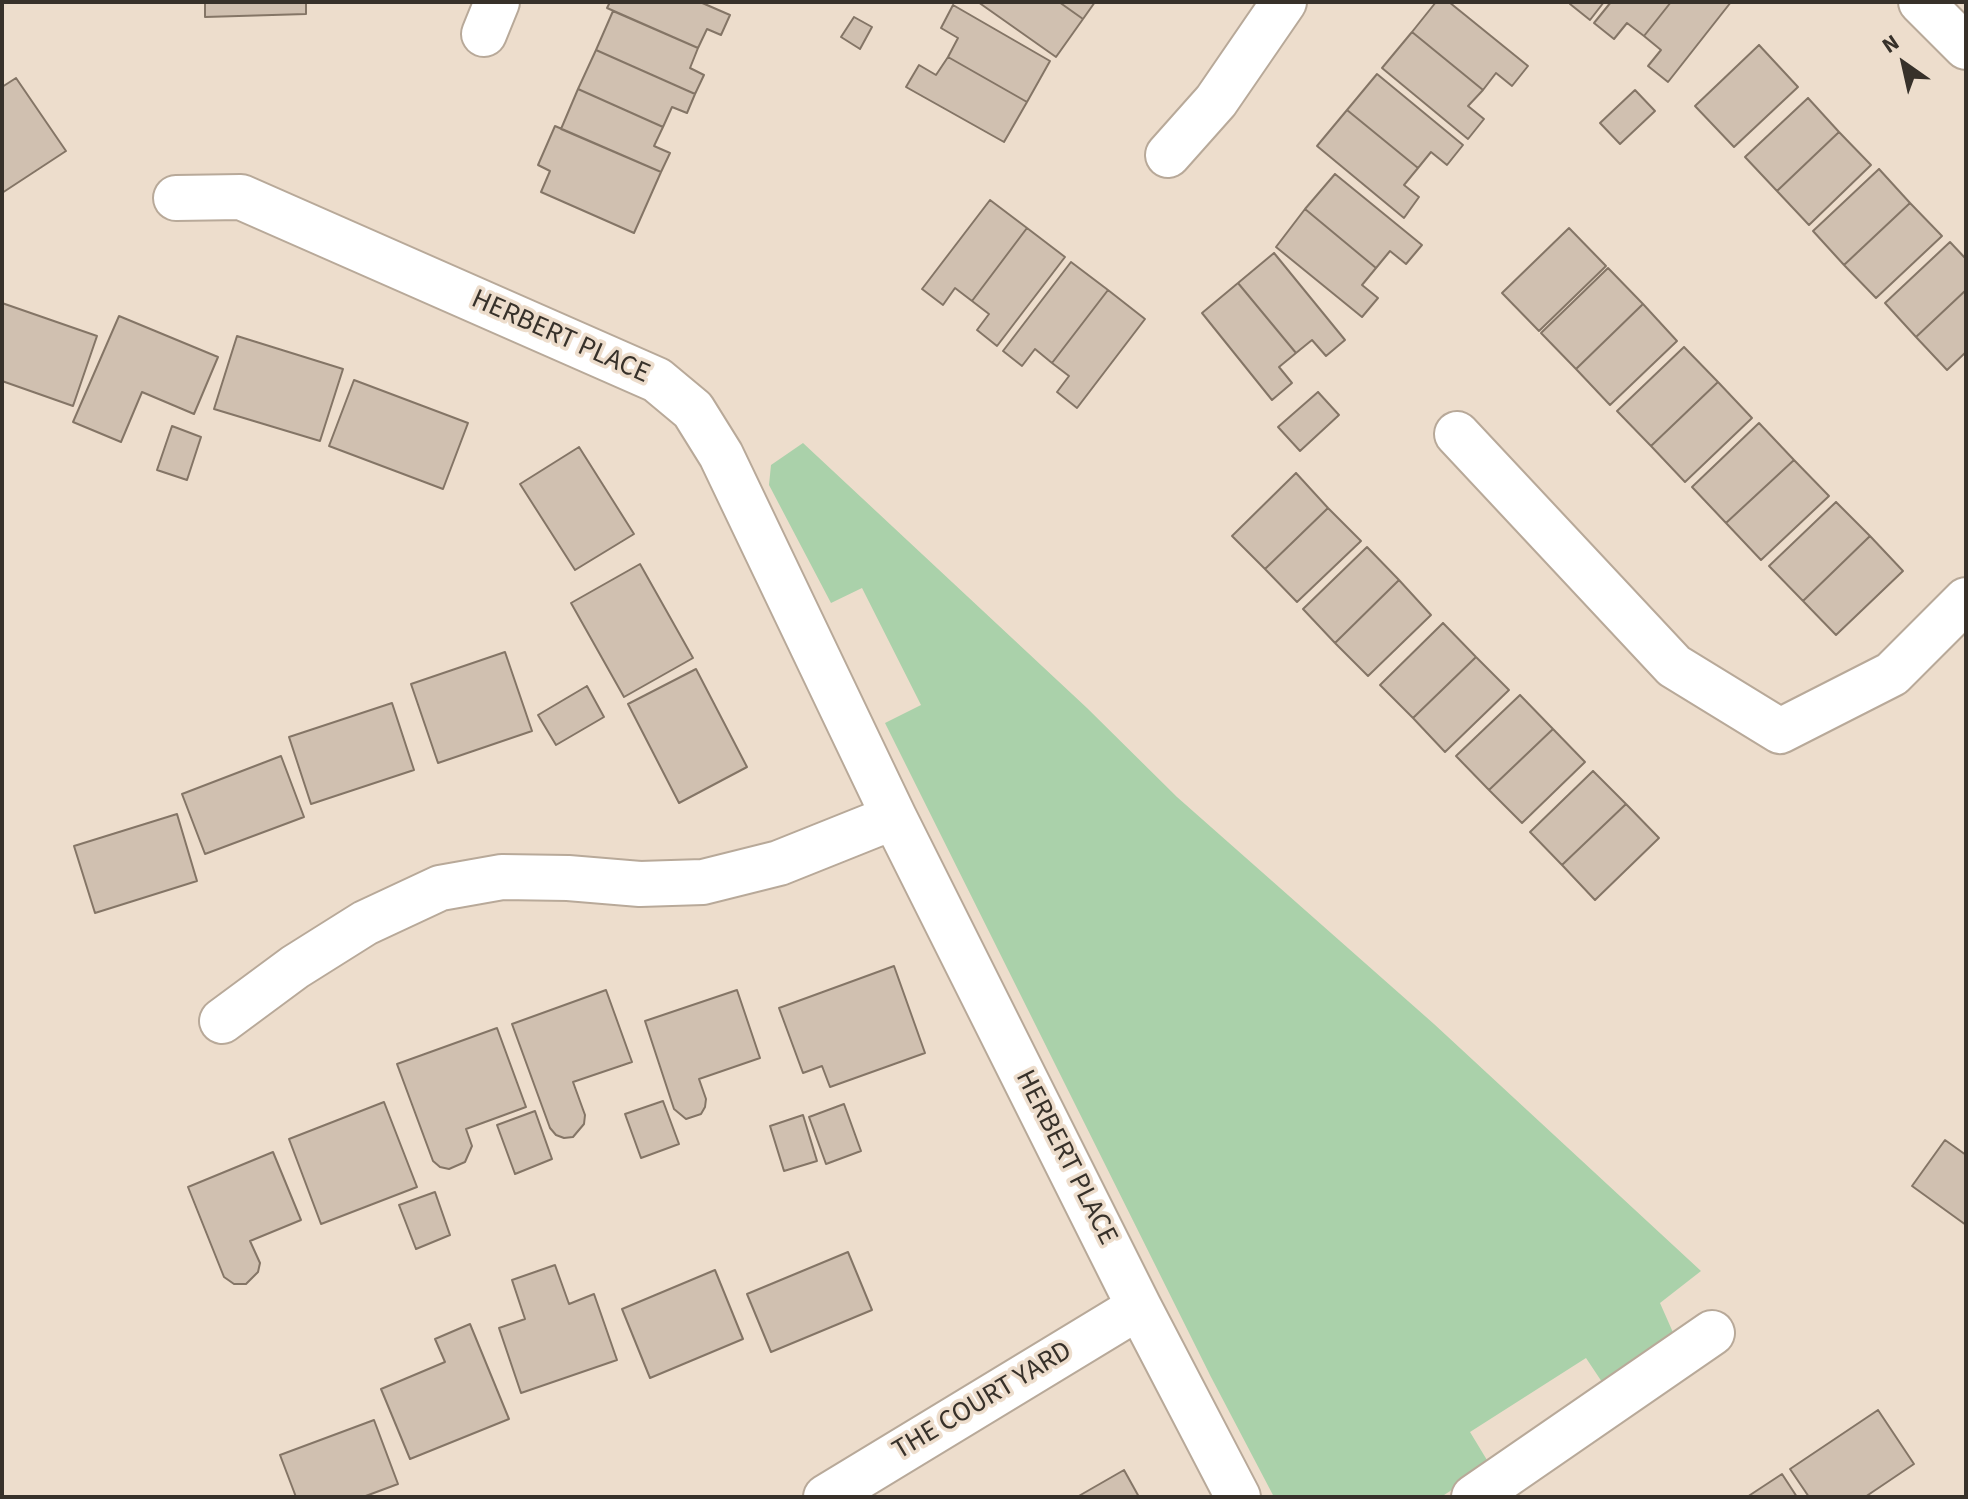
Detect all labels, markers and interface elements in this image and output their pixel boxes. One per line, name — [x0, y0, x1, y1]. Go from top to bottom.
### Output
north arrow — [1864, 24, 1944, 104]
text: N — [1876, 27, 1906, 61]
street label: HERBERT PLACE — [466, 284, 654, 392]
street label: HERBERT PLACE — [1007, 1065, 1123, 1251]
street label: THE COURT YARD — [887, 1335, 1079, 1469]

